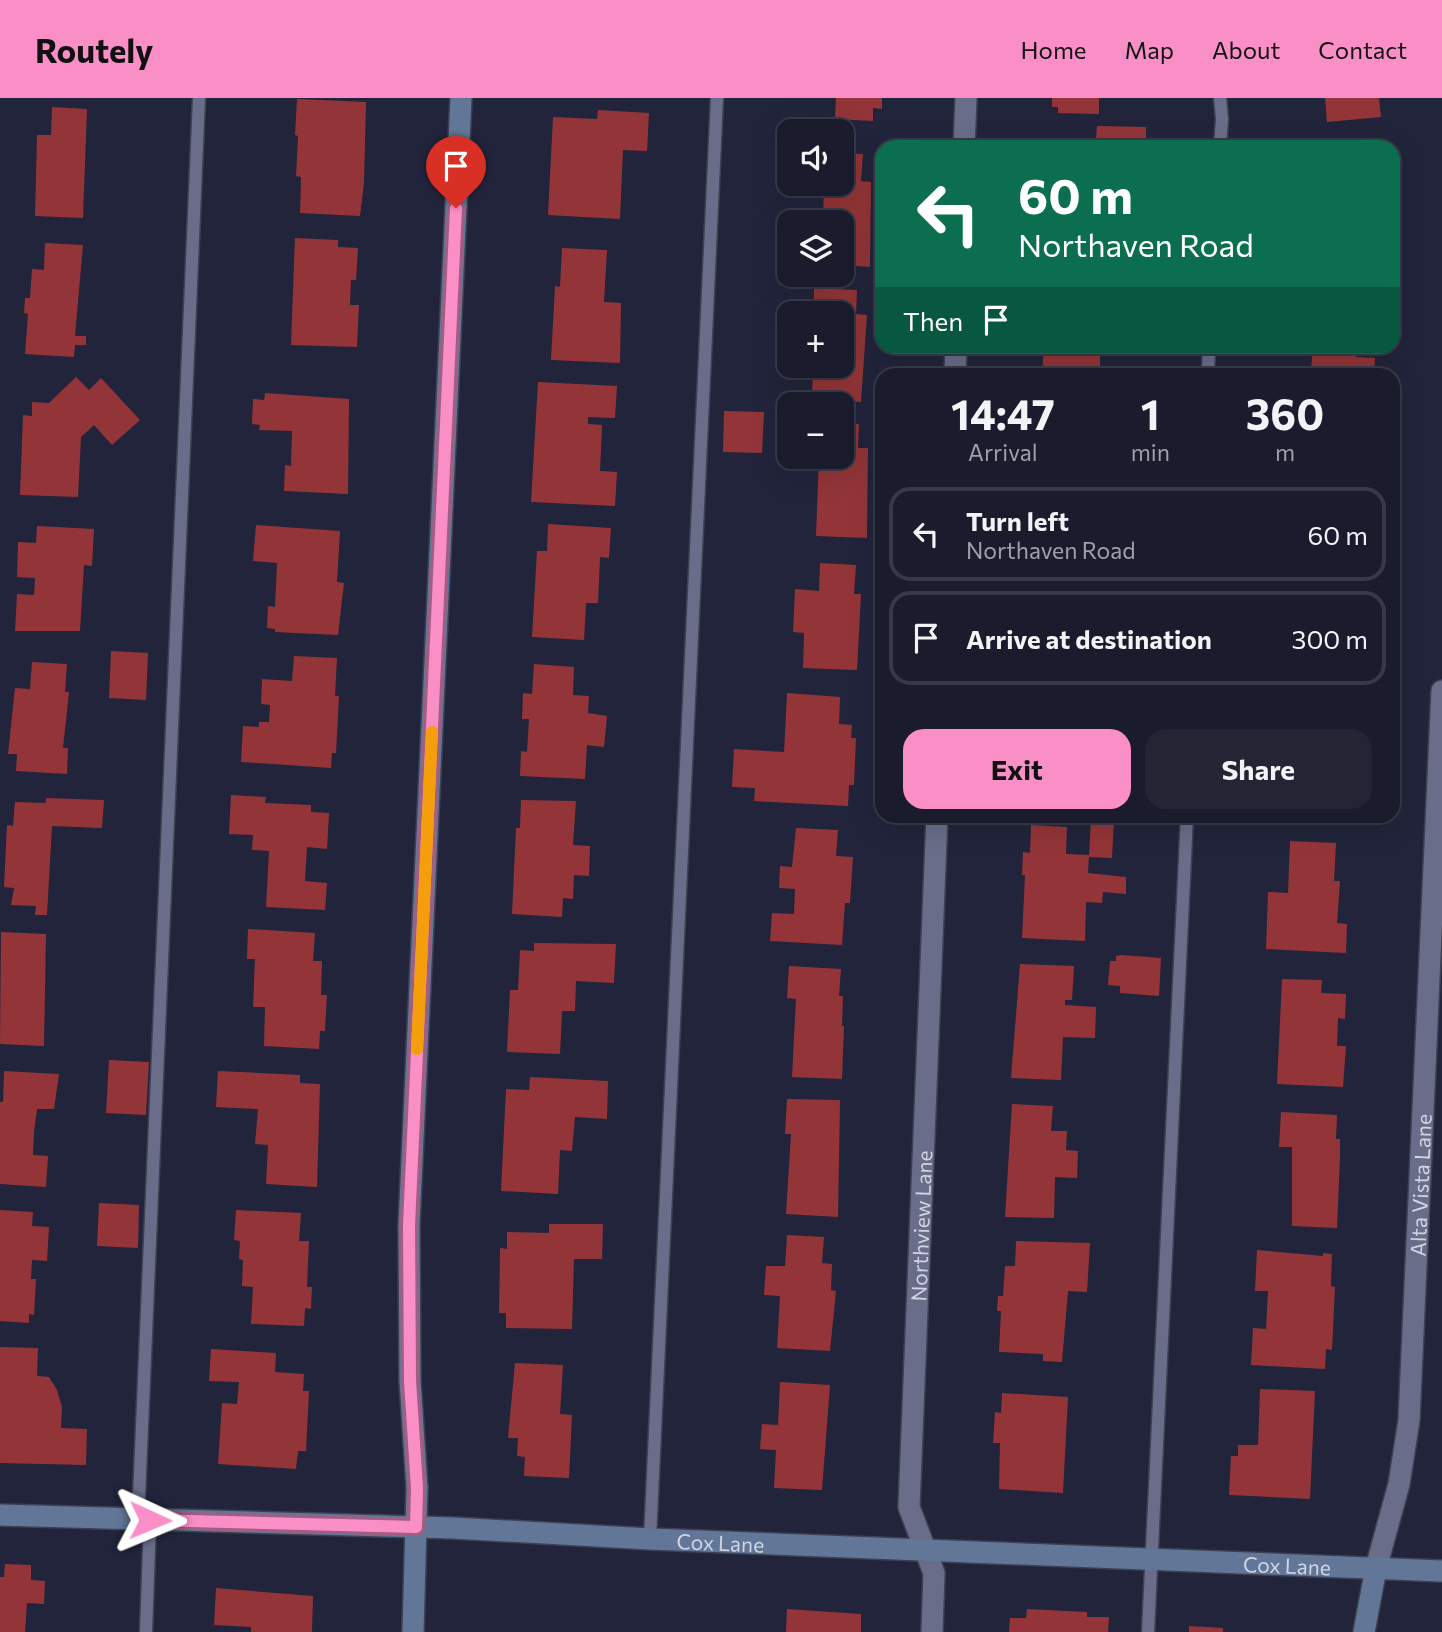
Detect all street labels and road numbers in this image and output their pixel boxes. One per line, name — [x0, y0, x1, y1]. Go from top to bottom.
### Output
street label: Alta Vista Lane — [1404, 1113, 1435, 1257]
street label: Northview Lane — [905, 1150, 936, 1302]
street label: Cox Lane — [676, 1528, 765, 1556]
street label: Cox Lane — [1243, 1550, 1331, 1579]

